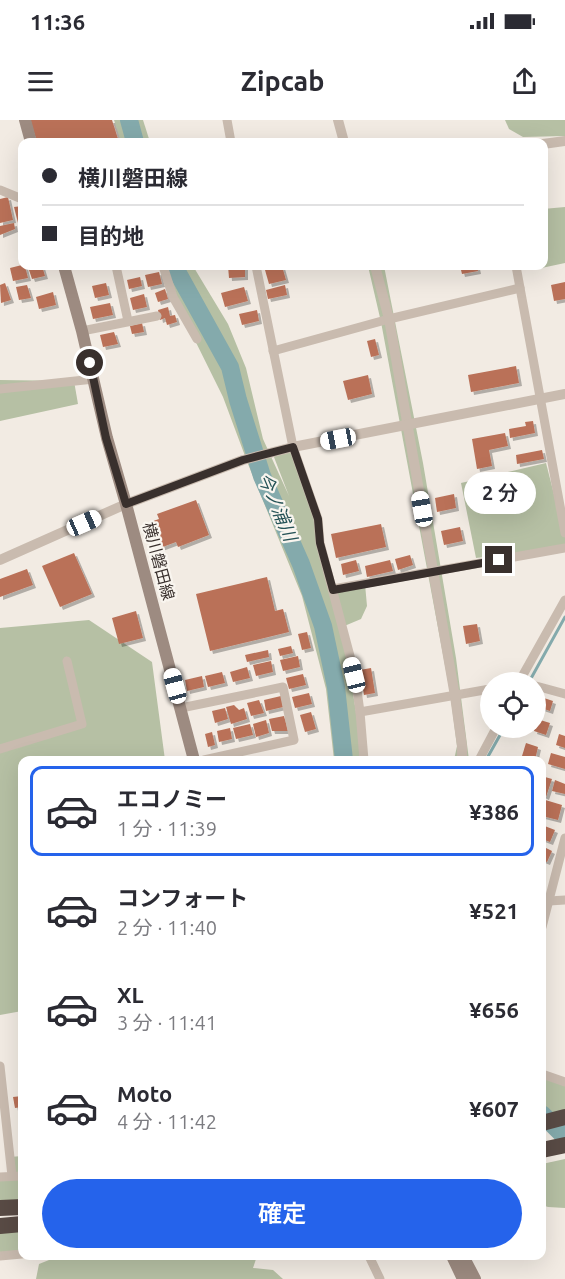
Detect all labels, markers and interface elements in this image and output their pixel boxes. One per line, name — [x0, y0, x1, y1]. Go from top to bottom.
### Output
text: 11:36 — [30, 9, 85, 34]
icon: menu — [24, 65, 57, 98]
icon: share — [508, 65, 541, 98]
text: Zipcab — [241, 66, 324, 96]
text: 横川磐田線 — [78, 165, 188, 190]
text: 目的地 — [78, 223, 144, 248]
route start — [76, 349, 103, 376]
car — [319, 427, 357, 451]
water label: 今ノ浦川 — [255, 470, 302, 545]
callout: 2 分 — [463, 473, 535, 515]
text: 2 分 — [482, 481, 518, 504]
car — [410, 490, 434, 528]
car — [64, 507, 104, 539]
street label: 横川磐田線 — [140, 520, 178, 602]
route end — [485, 546, 512, 573]
car — [341, 655, 367, 695]
car — [162, 666, 188, 706]
map controls — [480, 672, 546, 738]
button: locate — [480, 672, 546, 738]
icon: car — [45, 784, 99, 838]
text: エコノミー — [117, 786, 227, 811]
text: ¥386 — [469, 799, 519, 824]
text: 1 分 · 11:39 — [117, 817, 217, 840]
icon: car — [45, 883, 99, 937]
text: コンフォート — [117, 885, 248, 910]
text: ¥521 — [469, 898, 519, 923]
text: 2 分 · 11:40 — [117, 916, 217, 939]
icon: car — [45, 982, 99, 1036]
text: XL — [117, 982, 144, 1007]
text: ¥656 — [469, 997, 519, 1022]
text: 3 分 · 11:41 — [117, 1011, 217, 1034]
icon: car — [45, 1081, 99, 1135]
text: Moto — [117, 1081, 172, 1106]
text: ¥607 — [469, 1096, 519, 1121]
text: 4 分 · 11:42 — [117, 1110, 217, 1133]
button: 確定 — [42, 1179, 522, 1248]

